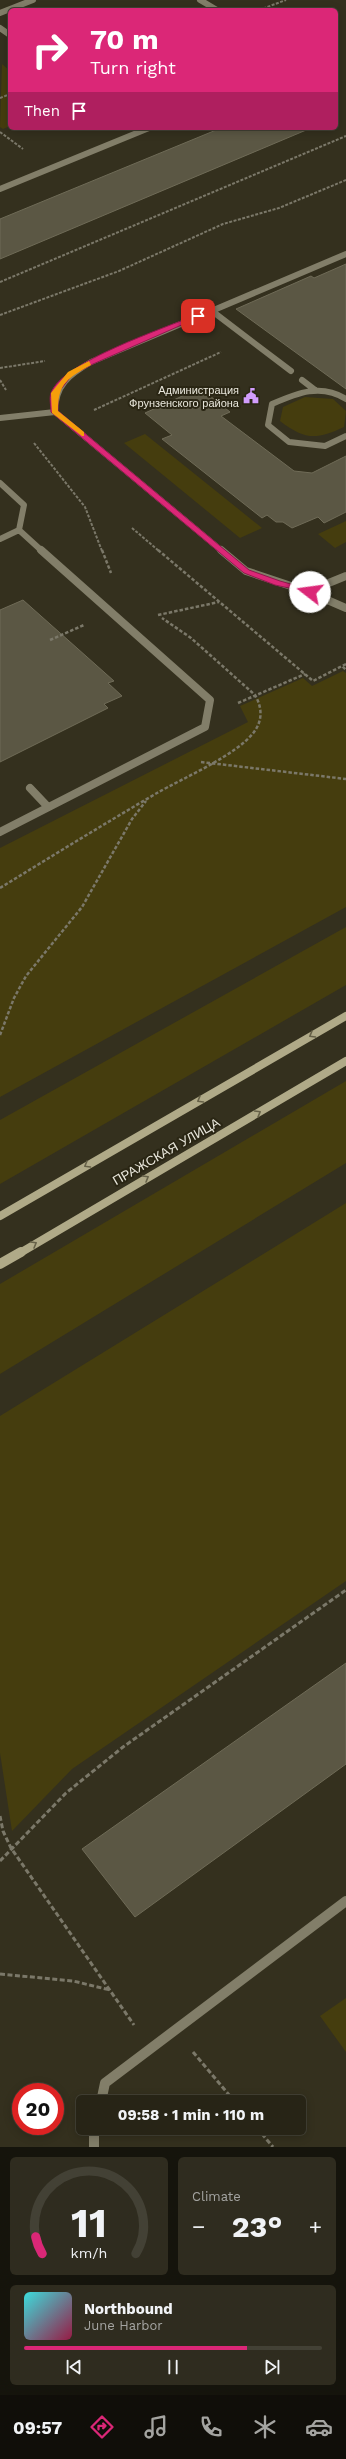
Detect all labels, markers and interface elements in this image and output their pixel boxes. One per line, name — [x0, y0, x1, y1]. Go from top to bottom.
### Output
text: 70 m — [90, 23, 159, 56]
icon: right — [24, 24, 76, 76]
text: Turn right — [90, 57, 176, 78]
icon: arrive — [68, 100, 90, 122]
text: Then — [24, 102, 60, 120]
pin — [181, 299, 215, 333]
icon: arrive — [187, 305, 209, 327]
place label: Администрация Фрунзенского района — [129, 384, 240, 410]
public building icon: Администрация Фрунзенского района — [242, 387, 260, 405]
position arrow — [289, 571, 331, 613]
one-way arrow — [309, 1031, 316, 1038]
one-way arrow — [197, 1096, 204, 1103]
one-way arrow — [254, 1110, 261, 1117]
street label: ПРАЖСКАЯ УЛИЦА — [110, 1114, 223, 1188]
one-way arrow — [84, 1161, 91, 1168]
one-way arrow — [142, 1176, 149, 1183]
one-way arrow — [30, 1242, 37, 1249]
speed limit sign: 20 — [12, 2083, 64, 2135]
text: 09:58 · 1 min · 110 m — [118, 2106, 264, 2124]
text: Climate — [192, 2189, 241, 2204]
text: 11 — [71, 2198, 107, 2247]
text: 23° — [232, 2209, 282, 2244]
text: − — [192, 2214, 205, 2239]
text: + — [309, 2214, 322, 2239]
text: km/h — [71, 2245, 107, 2261]
text: Northbound — [84, 2300, 173, 2318]
text: June Harbor — [84, 2318, 163, 2333]
icon: previous — [63, 2356, 85, 2378]
icon: pause — [162, 2356, 184, 2378]
icon: next — [261, 2356, 283, 2378]
icon: directions — [88, 2413, 116, 2441]
icon: music — [142, 2413, 170, 2441]
icon: phone — [197, 2413, 225, 2441]
icon: climate — [251, 2413, 279, 2441]
icon: car — [305, 2413, 333, 2441]
text: 09:57 — [13, 2417, 62, 2438]

